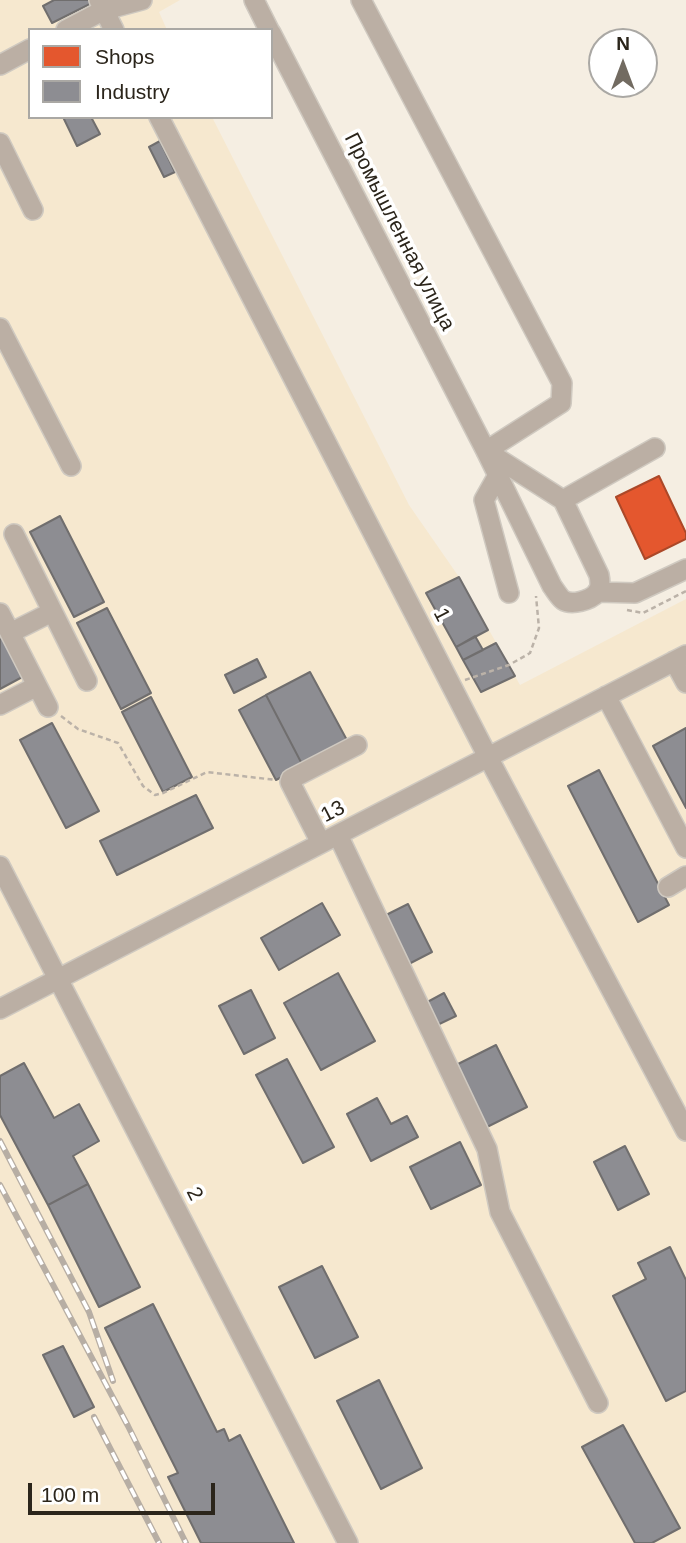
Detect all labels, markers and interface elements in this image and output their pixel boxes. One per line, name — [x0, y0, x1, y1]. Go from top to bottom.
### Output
legend — [28, 28, 273, 119]
north arrow — [588, 28, 658, 98]
text: N — [616, 33, 630, 54]
text: Shops — [95, 45, 155, 68]
text: Industry — [95, 80, 170, 103]
street label: Промышленная улица — [338, 129, 460, 335]
street label: 1 — [427, 604, 455, 626]
street label: 13 — [317, 795, 349, 829]
street label: 2 — [180, 1183, 208, 1205]
scale bar — [32, 1470, 219, 1514]
text: 100 m — [41, 1483, 99, 1506]

